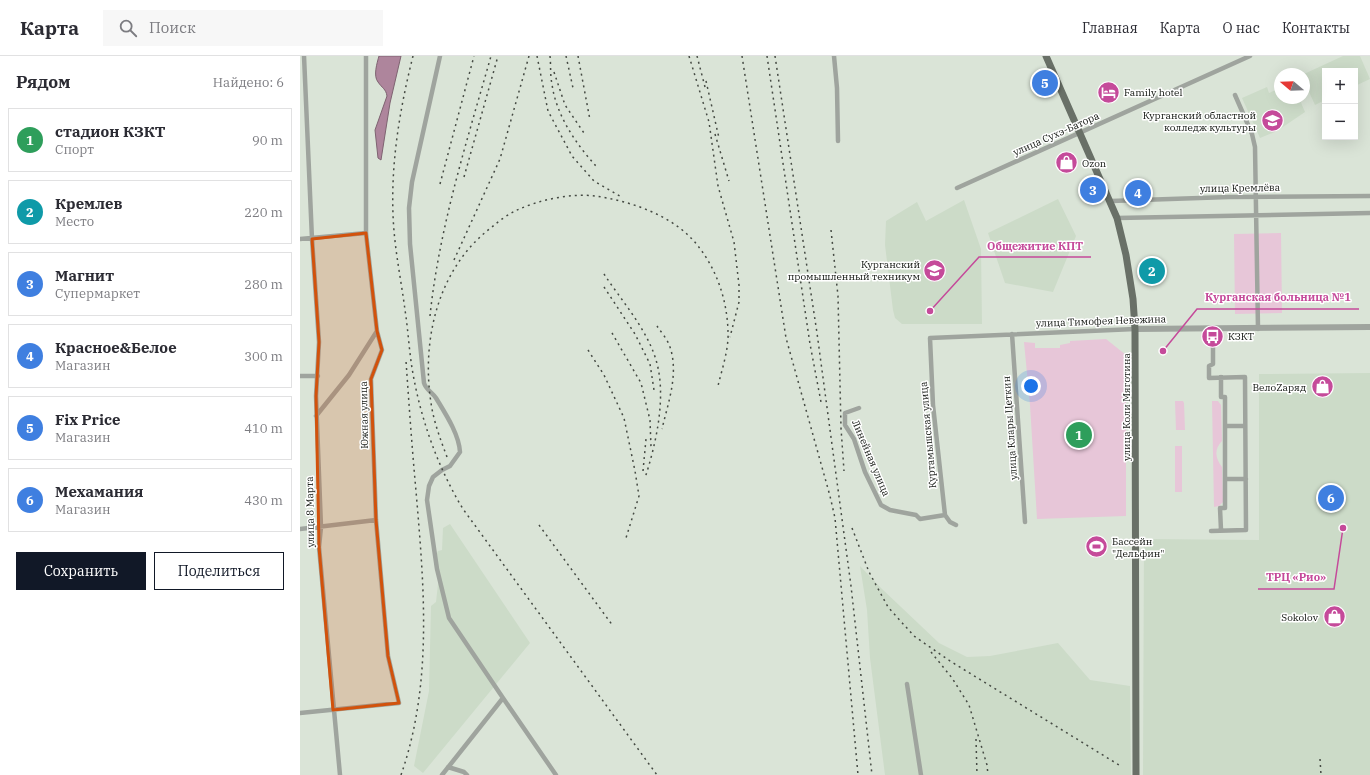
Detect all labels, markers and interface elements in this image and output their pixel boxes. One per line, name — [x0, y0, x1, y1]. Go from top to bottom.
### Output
search box — [103, 10, 383, 46]
text: Карта — [20, 16, 79, 40]
icon: search — [117, 17, 139, 39]
text: Поиск — [149, 18, 196, 37]
text: Главная — [1082, 19, 1138, 37]
text: Карта — [1160, 19, 1201, 37]
text: О нас — [1223, 19, 1260, 37]
text: Контакты — [1282, 19, 1350, 37]
pin: 5 — [1032, 68, 1058, 98]
north arrow — [1274, 68, 1310, 104]
map controls — [1322, 68, 1358, 140]
button: + — [1322, 68, 1358, 104]
text: Рядом — [16, 71, 71, 93]
text: Найдено: 6 — [213, 74, 284, 91]
hotel icon: Family hotel — [1096, 79, 1122, 105]
place label: Family hotel — [1124, 86, 1182, 99]
button: − — [1322, 104, 1358, 140]
school or university icon: Курганский областной колледж культуры — [1259, 108, 1285, 134]
street label: улица Сухэ-Батора — [1011, 109, 1102, 159]
place label: Курганский областной колледж культуры — [1143, 109, 1256, 134]
text: стадион КЗКТ — [55, 122, 165, 141]
text: 1 — [26, 132, 34, 149]
text: 90 m — [252, 132, 283, 149]
text: Спорт — [55, 141, 94, 158]
shop icon: Ozon — [1054, 150, 1080, 176]
place label: Ozon — [1082, 157, 1107, 170]
pin: 3 — [1080, 175, 1106, 205]
pin: 4 — [1125, 178, 1151, 208]
street label: улица Кремлёва — [1200, 181, 1281, 195]
text: Кремлев — [55, 194, 122, 213]
text: 2 — [26, 204, 34, 221]
text: 220 m — [244, 204, 283, 221]
text: Место — [55, 213, 94, 230]
callout: Общежитие КПТ — [979, 234, 1091, 257]
text: Общежитие КПТ — [987, 239, 1083, 253]
pin: 2 — [1139, 256, 1165, 286]
school or university icon: Курганский промышленный техникум — [922, 257, 948, 283]
place label: Курганский промышленный техникум — [788, 258, 920, 283]
text: Магнит — [55, 266, 114, 285]
text: 3 — [26, 276, 34, 293]
text: 280 m — [244, 276, 283, 293]
text: Супермаркет — [55, 285, 140, 302]
callout: Курганская больница №1 — [1197, 286, 1359, 309]
text: Курганская больница №1 — [1205, 290, 1351, 304]
street label: улица Тимофея Невежина — [1036, 312, 1167, 330]
bus stop icon: КЗКТ — [1199, 323, 1225, 349]
place label: КЗКТ — [1228, 330, 1254, 343]
text: Красное&Белое — [55, 338, 177, 357]
text: 4 — [26, 348, 34, 365]
text: 300 m — [244, 348, 283, 365]
street label: улица Коли Мяготина — [1120, 352, 1133, 461]
text: Магазин — [55, 357, 111, 374]
shop icon: ВелоZаряд — [1309, 374, 1335, 400]
street label: улица Клары Цеткин — [1000, 375, 1020, 480]
your location — [1021, 376, 1041, 396]
street label: Южная улица — [357, 381, 371, 449]
street label: Куртамышская улица — [917, 381, 939, 489]
place label: ВелоZаряд — [1252, 381, 1306, 394]
text: Fix Price — [55, 410, 120, 429]
street label: Линейная улица — [849, 418, 893, 499]
text: 5 — [26, 420, 34, 437]
text: 410 m — [244, 420, 283, 437]
pin: 1 — [1066, 420, 1092, 450]
text: Магазин — [55, 429, 111, 446]
street label: улица 8 Марта — [303, 476, 317, 548]
text: Мехамания — [55, 482, 143, 501]
pin: 6 — [1318, 483, 1344, 513]
text: 6 — [26, 492, 34, 509]
text: 430 m — [244, 492, 283, 509]
text: Магазин — [55, 501, 111, 518]
sports icon: Бассейн "Дельфин" — [1083, 534, 1109, 560]
place label: Бассейн "Дельфин" — [1112, 535, 1165, 560]
button: Сохранить — [16, 552, 146, 590]
button: Поделиться — [154, 552, 284, 590]
callout: ТРЦ «Рио» — [1258, 566, 1334, 589]
text: ТРЦ «Рио» — [1266, 570, 1326, 584]
shop icon: Sokolov — [1321, 604, 1347, 630]
place label: Sokolov — [1281, 611, 1319, 624]

